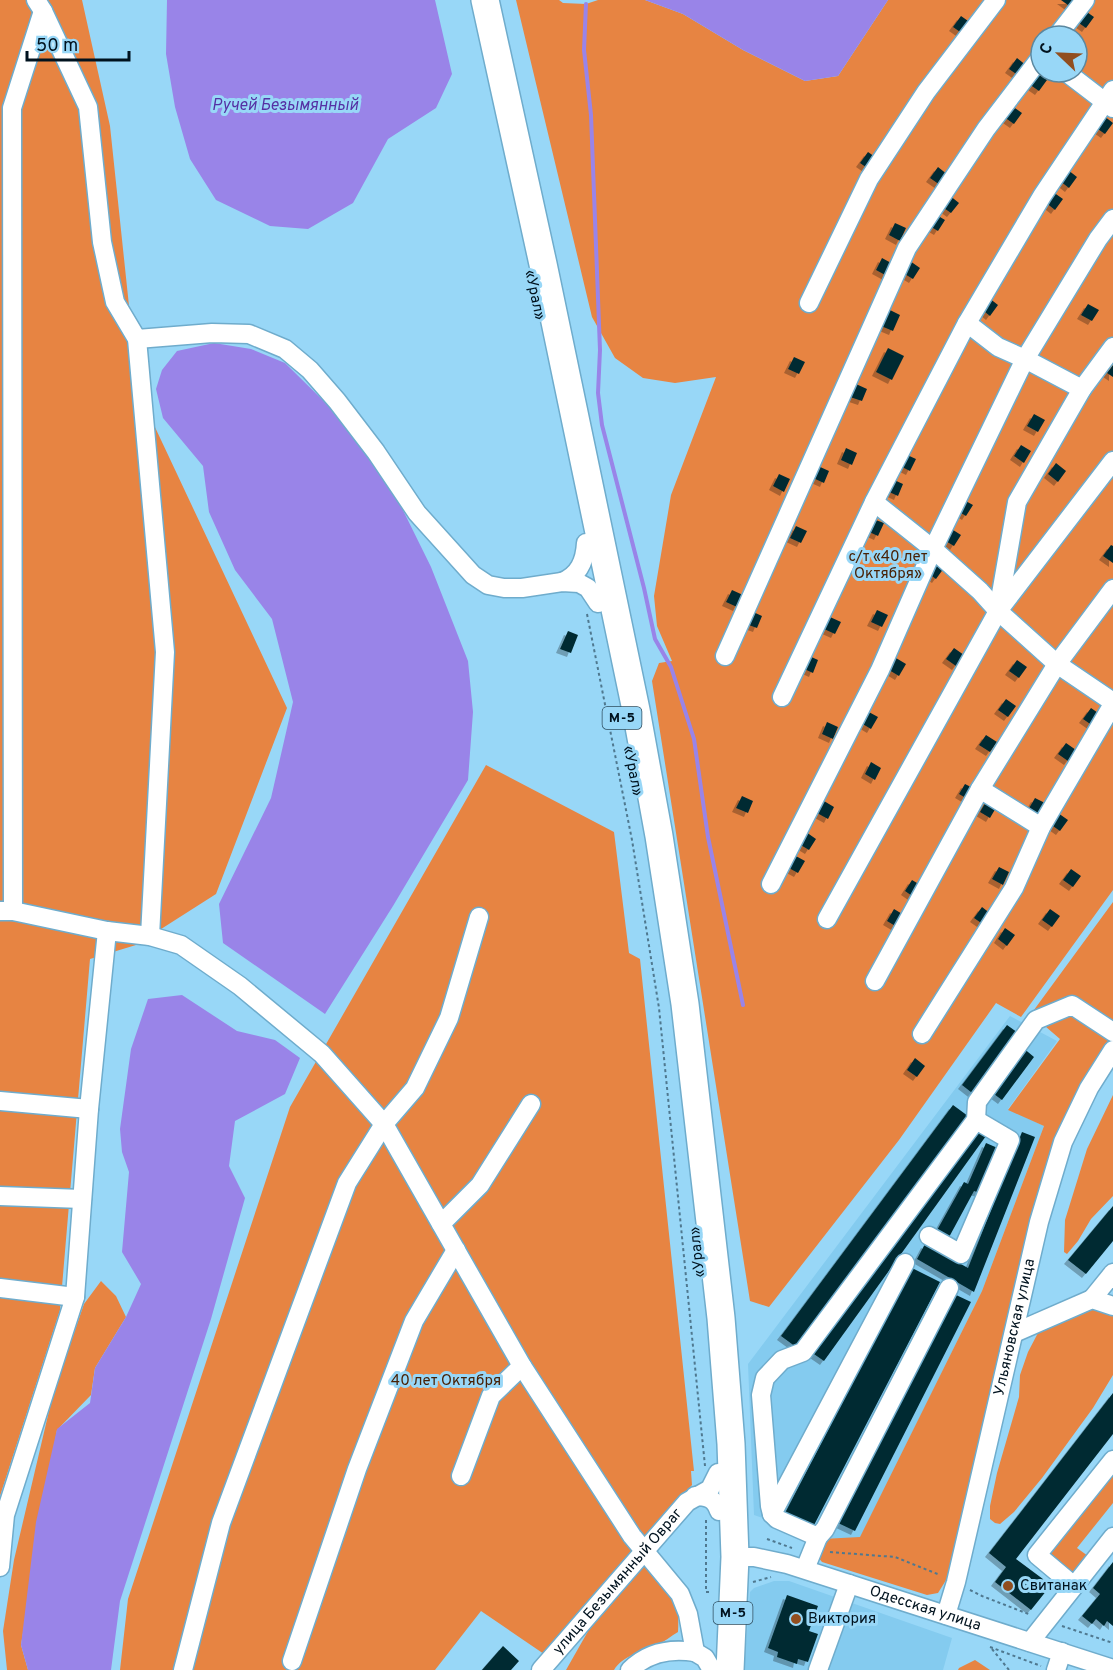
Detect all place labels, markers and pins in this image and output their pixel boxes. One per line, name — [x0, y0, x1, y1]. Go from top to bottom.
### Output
place label: Свитанак — [1020, 1577, 1087, 1596]
marker: Свитанак — [1001, 1579, 1015, 1593]
place label: Виктория — [808, 1610, 876, 1629]
marker: Виктория — [789, 1612, 803, 1626]

